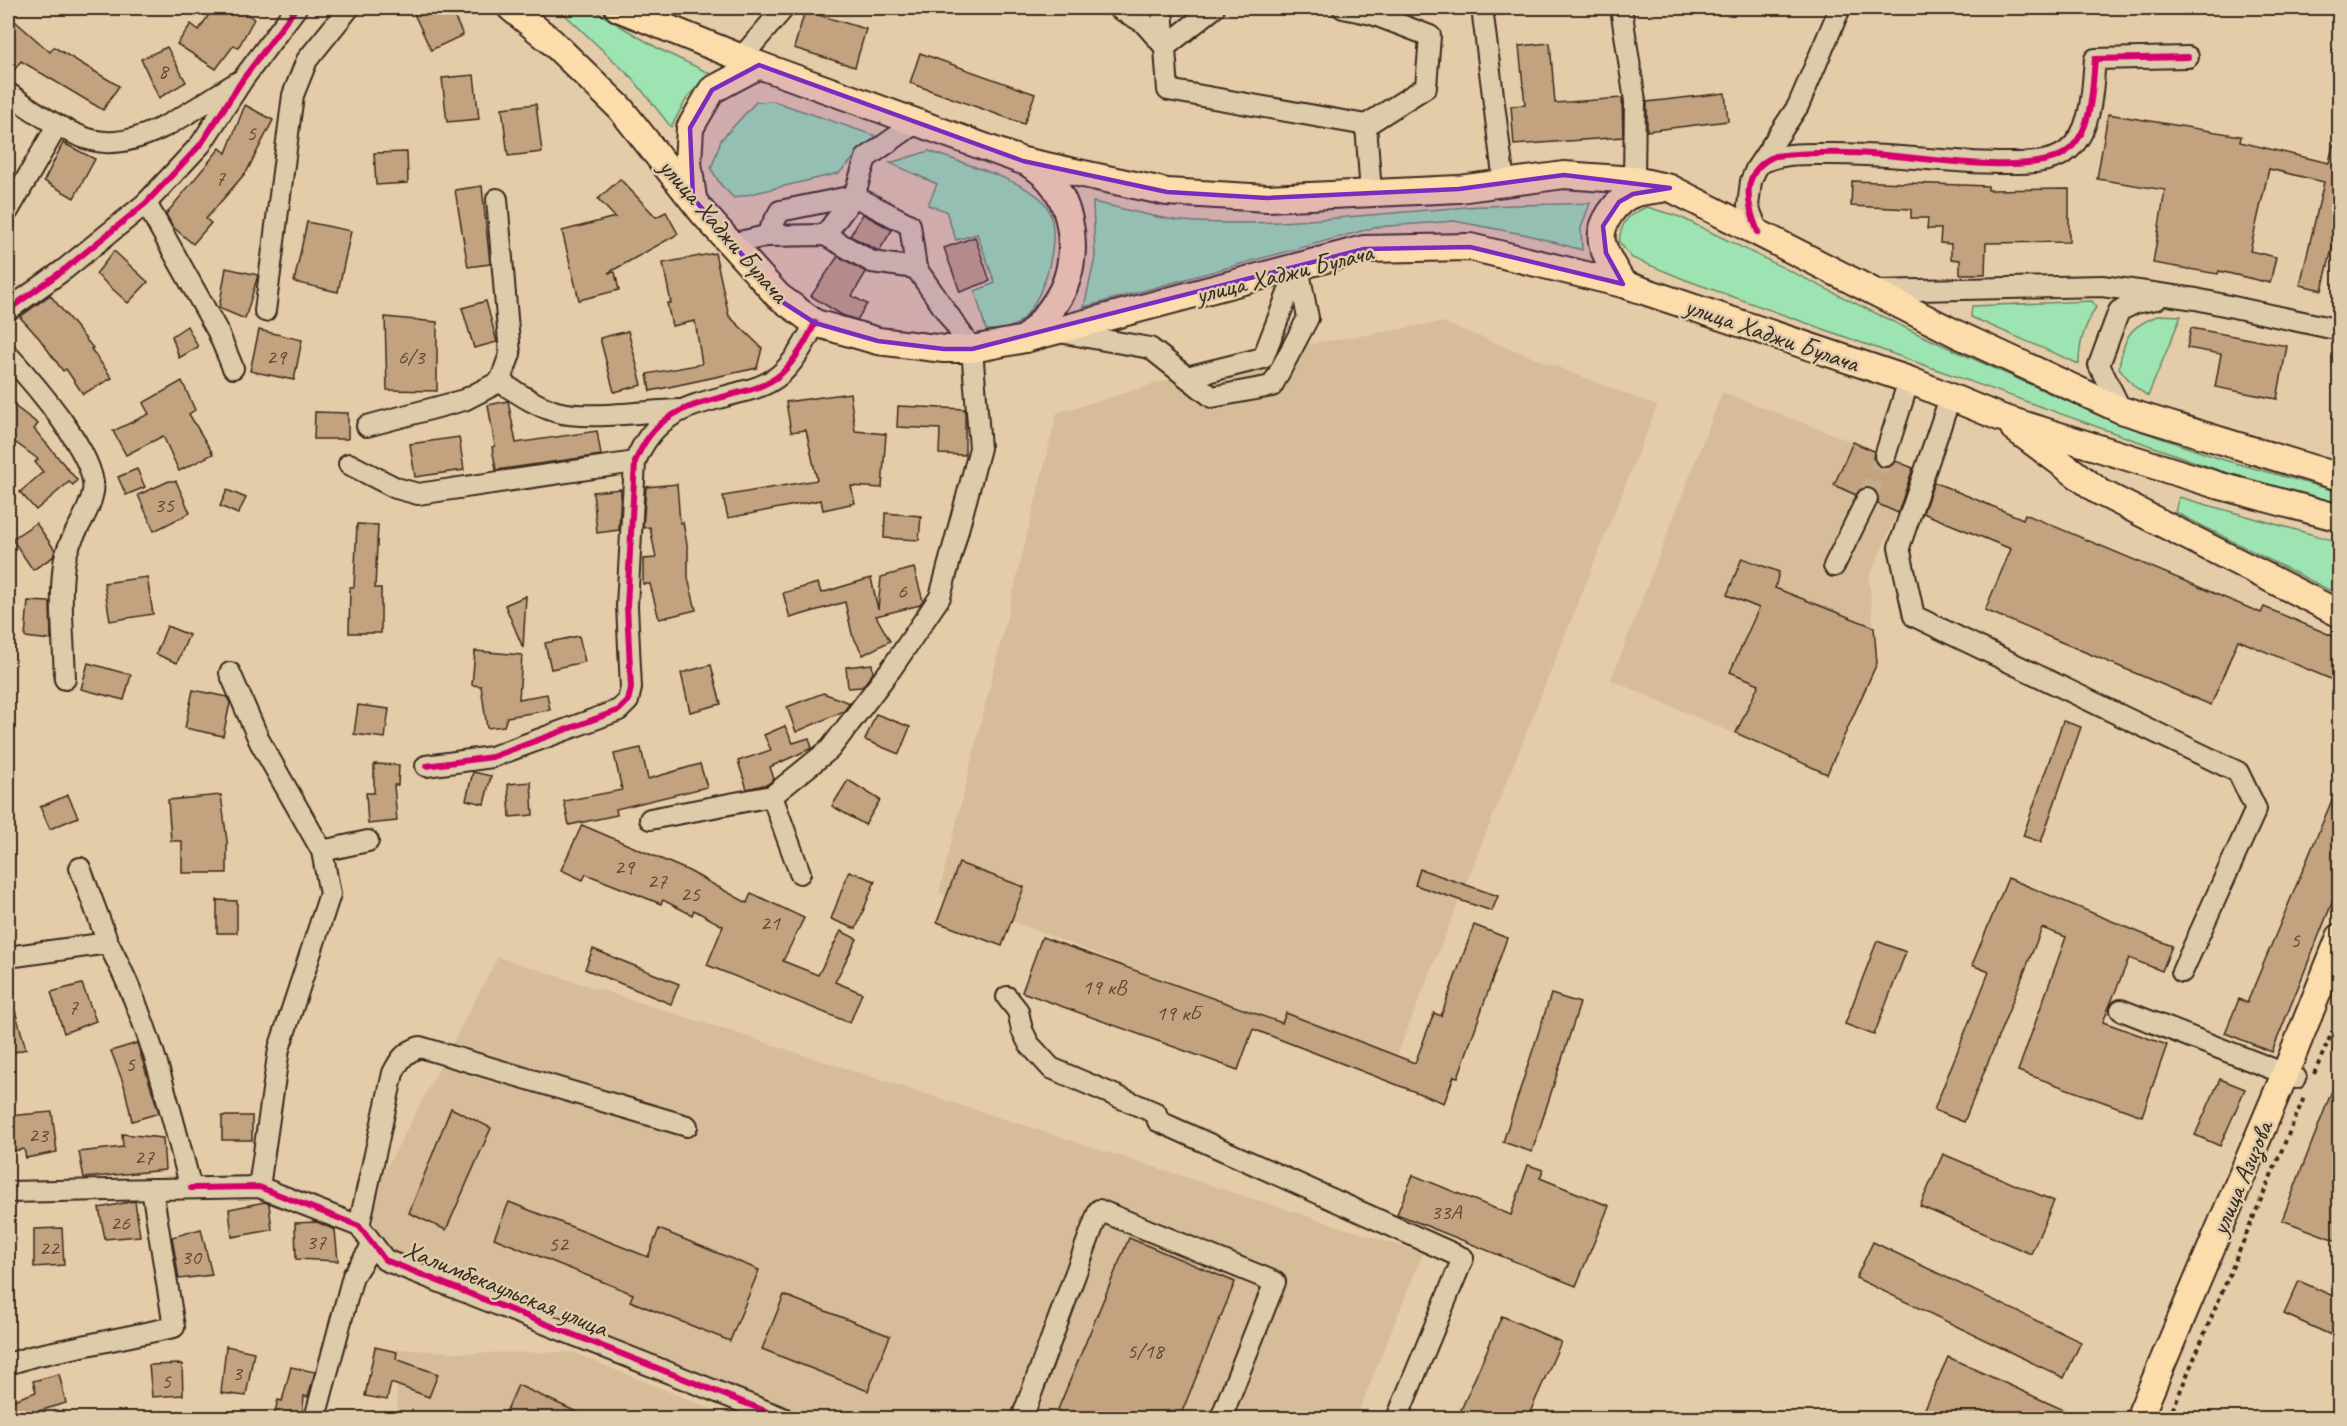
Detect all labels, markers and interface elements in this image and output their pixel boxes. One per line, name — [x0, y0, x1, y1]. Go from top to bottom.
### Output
house number: 8 — [158, 57, 170, 85]
house number: 5 — [246, 119, 257, 147]
street label: улица Хаджи Булача — [650, 150, 797, 311]
house number: 7 — [215, 164, 226, 192]
street label: улица Хаджи Булача — [1190, 235, 1378, 312]
street label: улица Хаджи Булача — [1679, 289, 1864, 380]
house number: 29 — [266, 343, 288, 371]
house number: 6/3 — [397, 343, 427, 371]
house number: 35 — [154, 491, 175, 519]
house number: 6 — [897, 577, 908, 605]
house number: 29 — [614, 853, 636, 881]
house number: 27 — [647, 867, 668, 895]
house number: 25 — [680, 880, 701, 908]
house number: 21 — [760, 909, 781, 937]
house number: 5 — [2290, 926, 2301, 954]
house number: 19 кВ — [1082, 973, 1128, 1001]
house number: 7 — [68, 993, 79, 1021]
house number: 19 кБ — [1156, 999, 1204, 1027]
house number: 5 — [125, 1050, 136, 1078]
street label: улица Азизова — [2202, 1114, 2282, 1242]
house number: 23 — [28, 1121, 50, 1149]
house number: 27 — [134, 1143, 155, 1171]
house number: 33А — [1431, 1198, 1462, 1226]
house number: 26 — [110, 1209, 131, 1237]
house number: 37 — [306, 1228, 327, 1256]
house number: 52 — [548, 1230, 570, 1258]
street label: Халимбекаульская улица — [399, 1233, 614, 1345]
house number: 22 — [39, 1234, 61, 1262]
house number: 30 — [181, 1243, 203, 1271]
house number: 5/18 — [1127, 1337, 1166, 1365]
house number: 3 — [232, 1359, 244, 1387]
house number: 5 — [161, 1367, 172, 1395]

